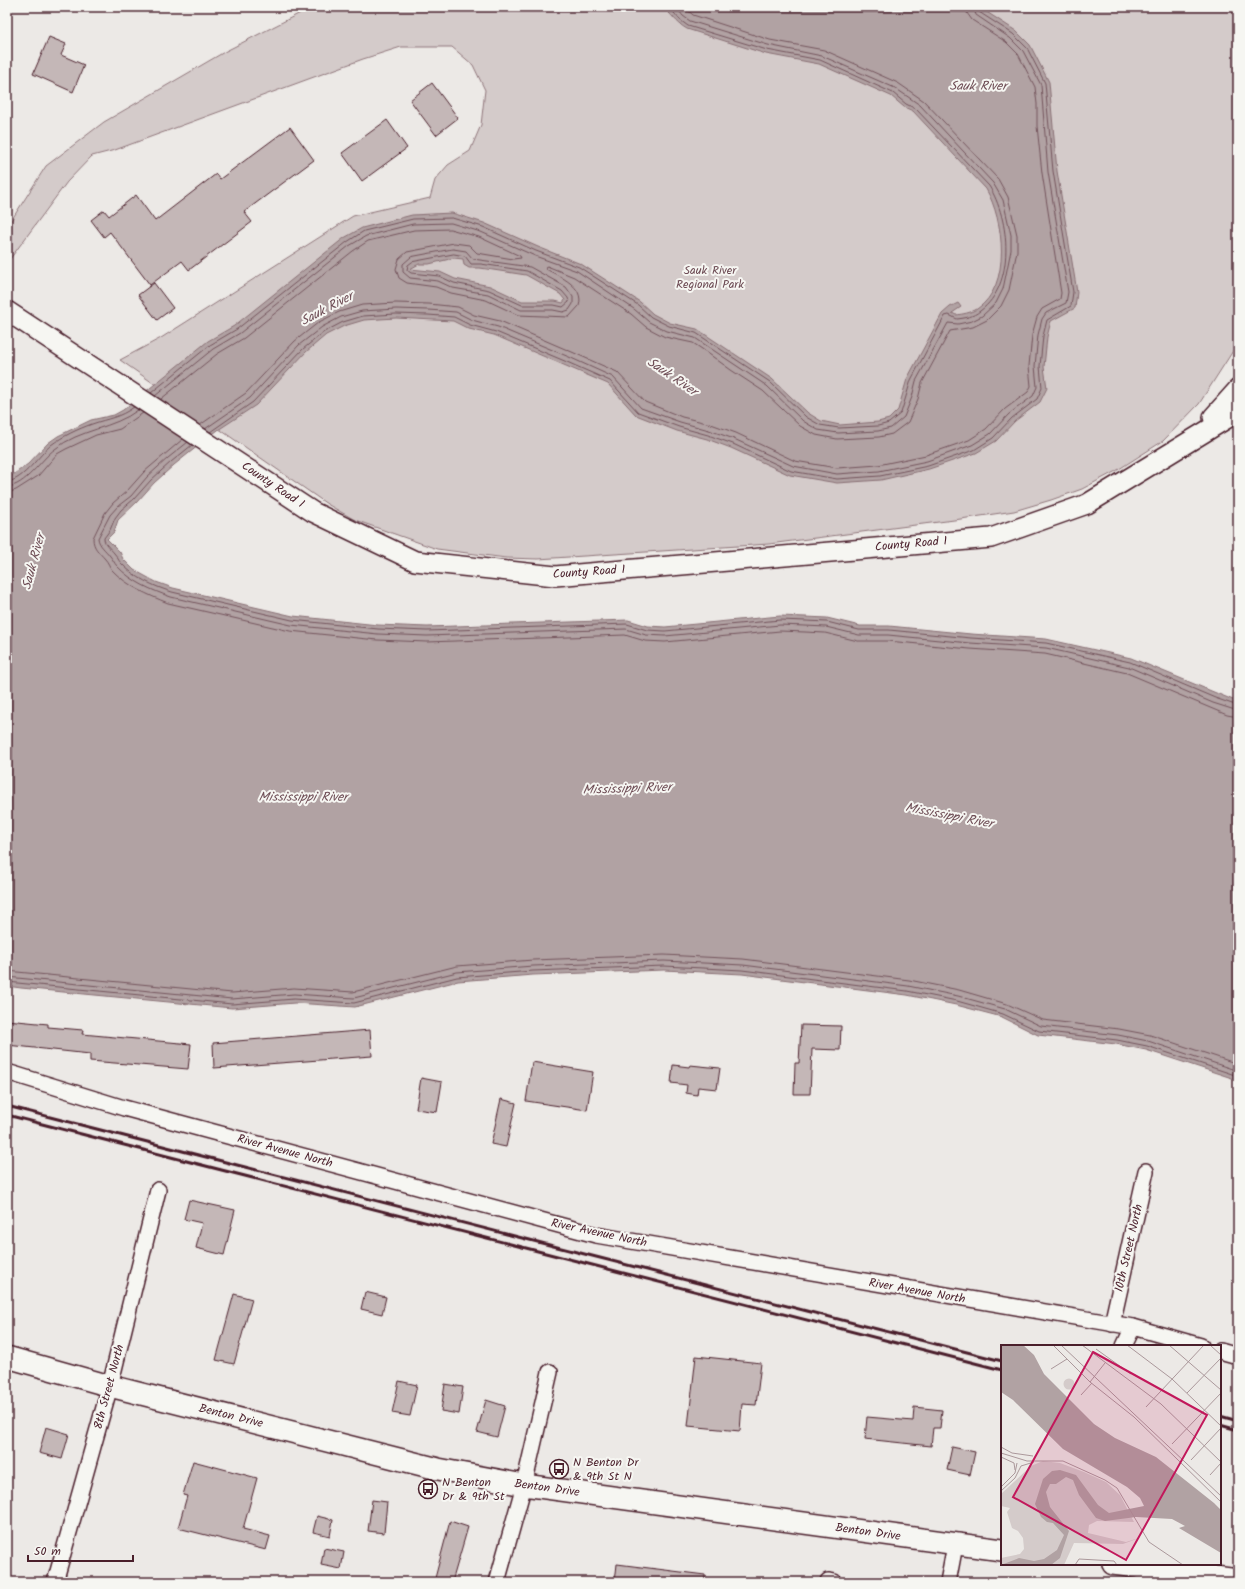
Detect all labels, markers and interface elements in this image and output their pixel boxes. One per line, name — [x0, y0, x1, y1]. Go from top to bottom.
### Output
water label: Sauk River — [950, 76, 1009, 97]
park label: Sauk River Regional Park — [676, 261, 744, 294]
water label: Sauk River — [297, 285, 359, 332]
water label: Sauk River — [643, 352, 704, 403]
street label: County Road 1 — [238, 457, 309, 513]
water label: Sauk River — [16, 529, 52, 592]
street label: County Road 1 — [874, 531, 948, 557]
street label: County Road 1 — [552, 560, 626, 584]
water label: Mississippi River — [582, 777, 674, 801]
water label: Mississippi River — [259, 787, 350, 808]
water label: Mississippi River — [903, 797, 997, 835]
street label: River Avenue North — [235, 1129, 335, 1173]
street label: 10th Street North — [1110, 1202, 1148, 1294]
street label: River Avenue North — [549, 1214, 649, 1252]
street label: River Avenue North — [867, 1273, 967, 1309]
street label: 8th Street North — [89, 1343, 129, 1431]
inset map — [1001, 1345, 1221, 1565]
street label: Benton Drive — [197, 1399, 266, 1433]
place label: N Benton Dr & 9th St N — [573, 1453, 639, 1486]
bus stop icon: N Benton Dr & 9th St N — [548, 1458, 570, 1480]
place label: N Benton Dr & 9th St — [442, 1473, 505, 1506]
street label: Benton Drive — [513, 1474, 581, 1502]
bus stop icon: N Benton Dr & 9th St — [417, 1478, 439, 1500]
street label: Benton Drive — [834, 1518, 902, 1546]
scale bar — [28, 1537, 133, 1563]
text: 50 m — [34, 1542, 61, 1561]

